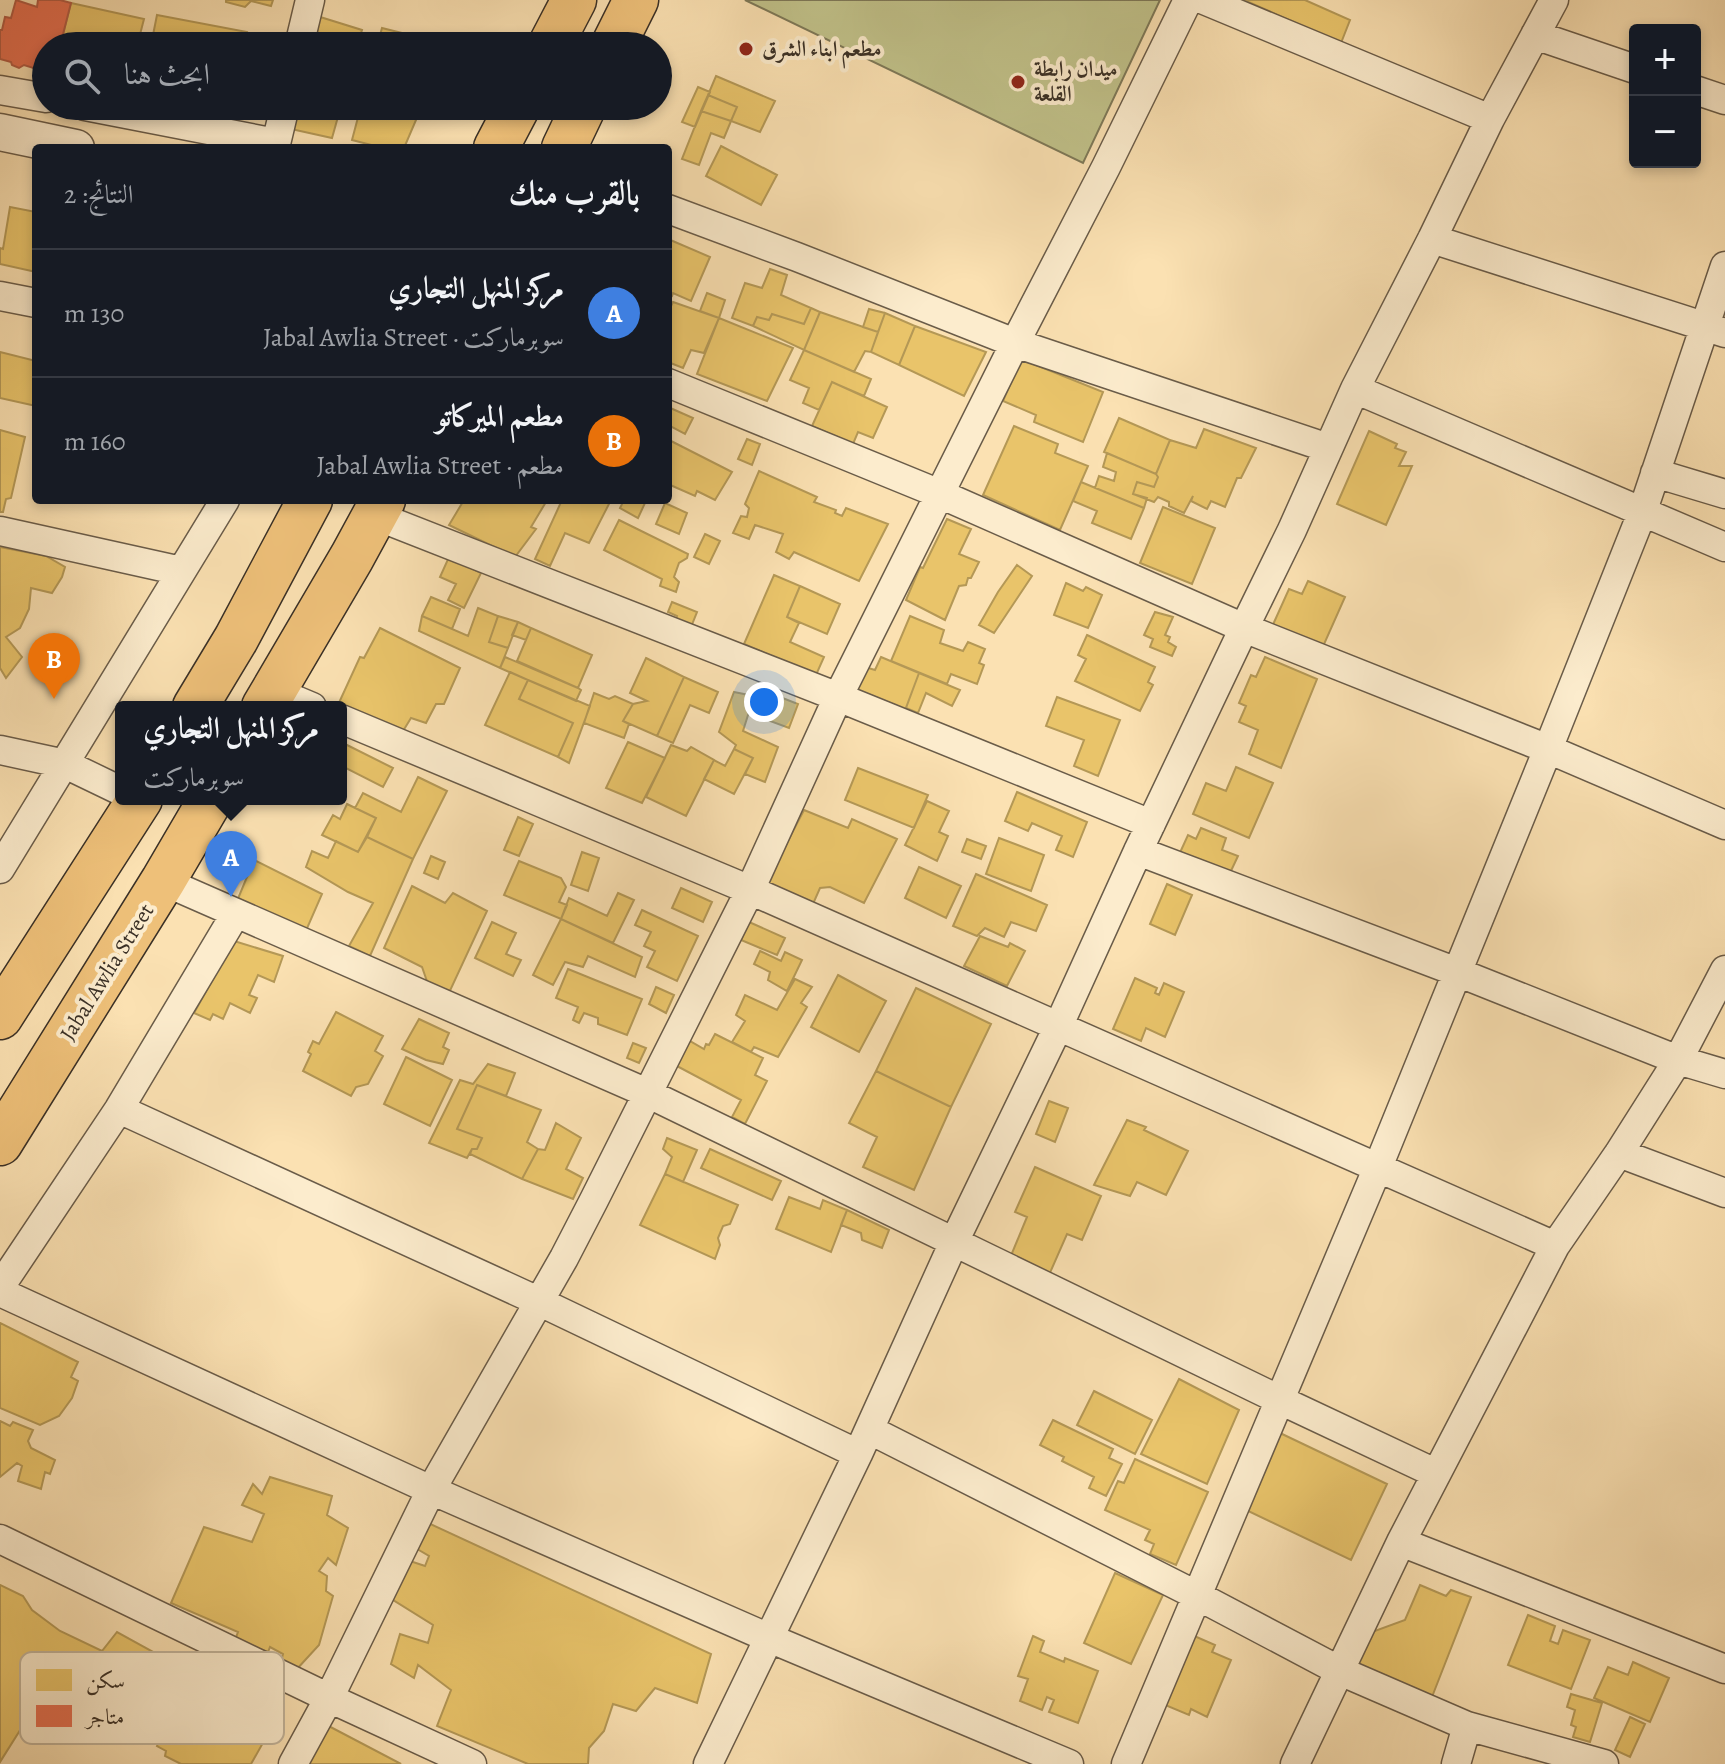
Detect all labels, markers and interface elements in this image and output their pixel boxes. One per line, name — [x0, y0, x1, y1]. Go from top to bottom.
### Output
map controls — [1629, 24, 1701, 168]
button: + — [1629, 24, 1701, 96]
search box — [32, 32, 672, 120]
place label: مطعم ابناء الشرق — [762, 34, 881, 69]
marker: مطعم ابناء الشرق — [737, 40, 755, 58]
icon: search — [60, 54, 104, 98]
text: ابحث هنا — [124, 54, 210, 94]
place label: ميدان رابطة القلعة — [1034, 54, 1118, 109]
marker: ميدان رابطة القلعة — [1009, 73, 1027, 91]
button: − — [1629, 96, 1701, 168]
text: بالقرب منك — [508, 169, 640, 216]
text: النتائج: 2 — [64, 177, 133, 212]
text: مركز المنهل التجاري — [388, 268, 564, 308]
text: 130 m — [64, 296, 124, 331]
text: A — [606, 296, 622, 331]
text: سوبرماركت · Jabal Awlia Street — [263, 320, 564, 355]
text: مطعم الميركاتو — [435, 396, 564, 436]
text: 160 m — [64, 424, 126, 459]
text: B — [606, 424, 622, 459]
text: مطعم · Jabal Awlia Street — [316, 448, 564, 483]
pin: B — [28, 633, 80, 699]
your location — [744, 682, 784, 722]
popup — [115, 701, 347, 805]
text: مركز المنهل التجاري — [143, 708, 319, 748]
text: سوبرماركت — [143, 760, 244, 795]
pin: A — [205, 831, 257, 897]
street label: Jabal Awlia Street — [53, 898, 161, 1046]
legend — [20, 1652, 284, 1744]
text: سكن — [86, 1666, 125, 1696]
text: متاجر — [84, 1702, 124, 1732]

